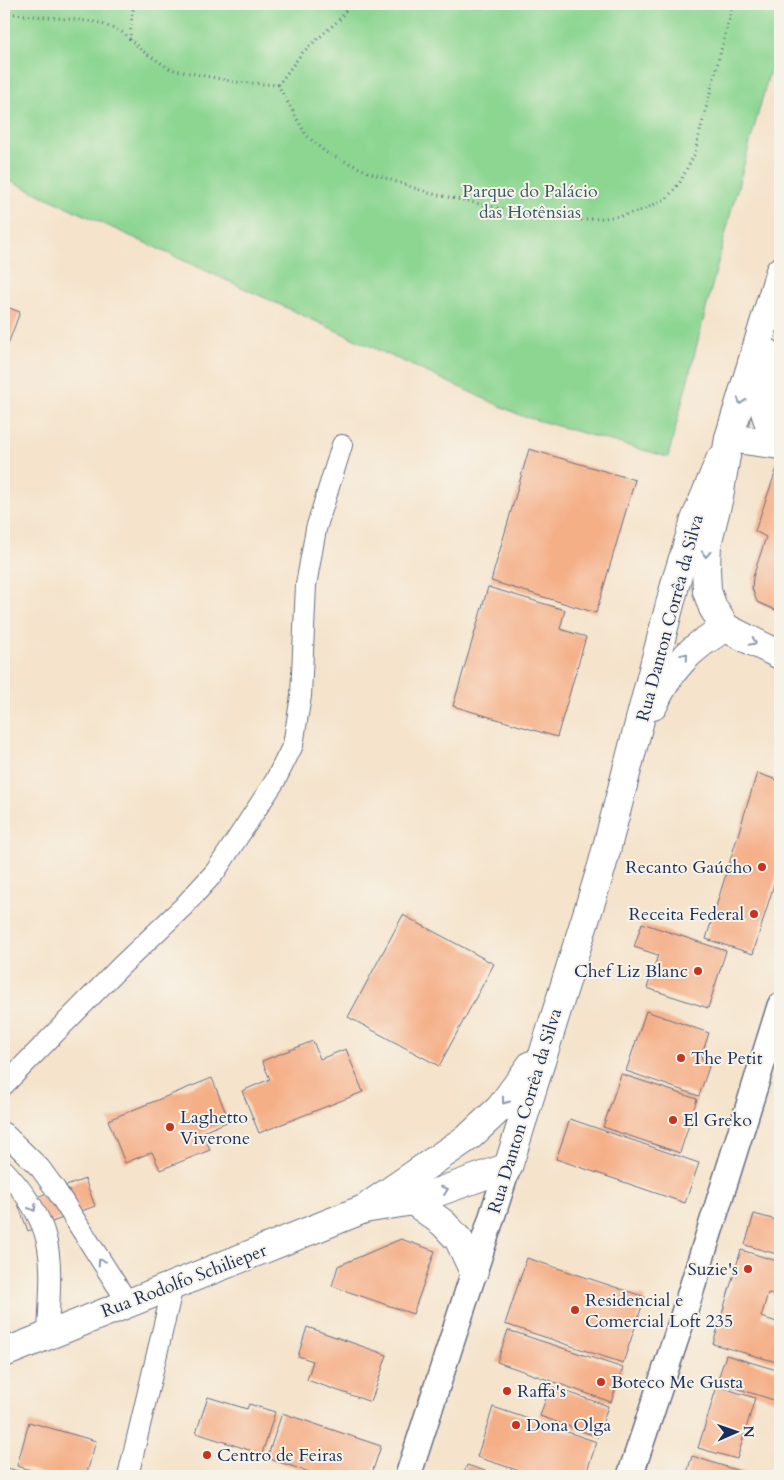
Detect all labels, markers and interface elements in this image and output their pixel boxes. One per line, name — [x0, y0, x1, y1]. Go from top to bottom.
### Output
park label: Parque do Palácio das Hotênsias — [462, 179, 598, 225]
one-way arrow — [736, 396, 746, 405]
street label: Rua Danton Corrêa da Silva — [630, 512, 710, 724]
one-way arrow — [701, 550, 712, 558]
one-way arrow — [748, 635, 757, 646]
one-way arrow — [680, 653, 689, 662]
place label: Recanto Gaúcho — [625, 855, 752, 880]
marker: Recanto Gaúcho — [756, 861, 768, 873]
place label: Receita Federal — [629, 902, 744, 927]
marker: Receita Federal — [748, 908, 760, 920]
place label: Chef Liz Blanc — [574, 959, 688, 984]
marker: Chef Liz Blanc — [692, 965, 704, 977]
street label: Rua Danton Corrêa da Silva — [482, 1005, 568, 1217]
place label: The Petit — [691, 1046, 763, 1071]
marker: The Petit — [675, 1052, 687, 1064]
one-way arrow — [502, 1095, 511, 1105]
place label: Laghetto Viverone — [180, 1105, 250, 1151]
place label: El Greko — [683, 1108, 752, 1133]
marker: El Greko — [667, 1114, 679, 1126]
marker: Laghetto Viverone — [164, 1121, 176, 1133]
one-way arrow — [440, 1186, 449, 1196]
one-way arrow — [27, 1203, 37, 1212]
street label: Rua Rodolfo Schilieper — [98, 1238, 271, 1324]
place label: Suzie's — [688, 1257, 738, 1282]
one-way arrow — [98, 1258, 107, 1268]
marker: Suzie's — [742, 1263, 754, 1275]
place label: Residencial e Comercial Loft 235 — [585, 1288, 733, 1334]
marker: Residencial e Comercial Loft 235 — [569, 1304, 581, 1316]
place label: Boteco Me Gusta — [611, 1370, 743, 1395]
marker: Boteco Me Gusta — [595, 1376, 607, 1388]
place label: Raffa's — [517, 1379, 566, 1404]
marker: Raffa's — [501, 1385, 513, 1397]
north arrow — [712, 1408, 762, 1458]
place label: Dona Olga — [526, 1413, 611, 1438]
marker: Dona Olga — [510, 1419, 522, 1431]
text: N — [739, 1425, 758, 1438]
place label: Centro de Feiras — [217, 1443, 342, 1468]
marker: Centro de Feiras — [201, 1449, 213, 1461]

